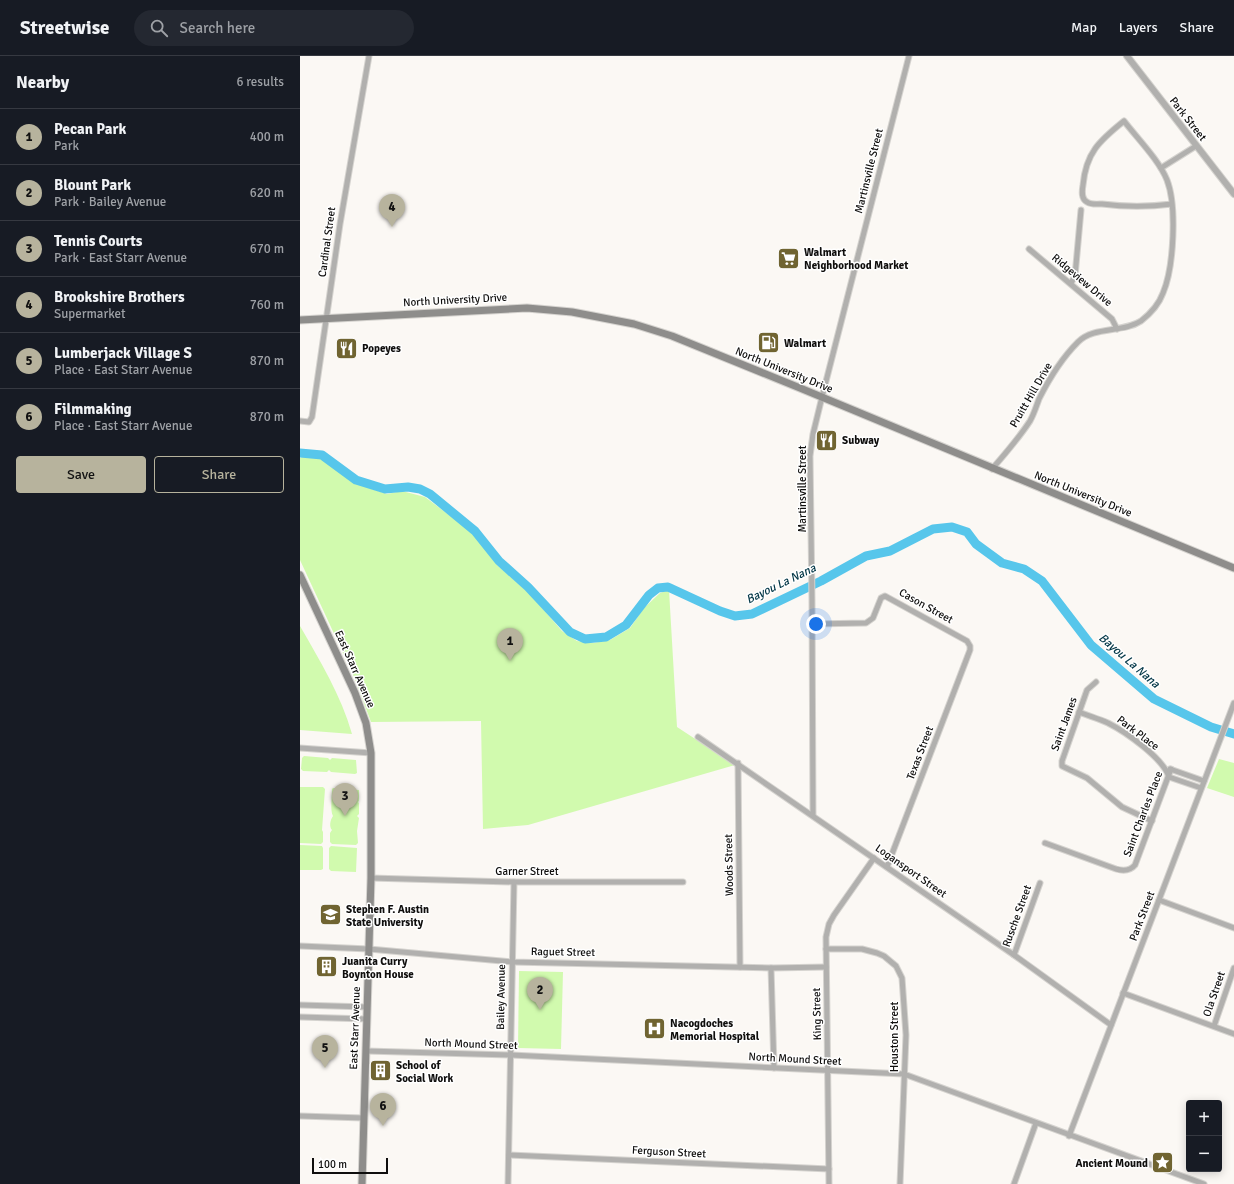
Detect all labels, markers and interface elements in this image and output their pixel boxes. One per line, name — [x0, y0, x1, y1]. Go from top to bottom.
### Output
search box — [134, 10, 414, 46]
text: Streetwise — [20, 16, 110, 40]
icon: search — [148, 17, 170, 39]
text: Search here — [180, 19, 255, 37]
text: Map — [1071, 19, 1097, 36]
text: Layers — [1119, 19, 1158, 36]
text: Share — [1180, 19, 1214, 36]
text: Nearby — [16, 72, 69, 93]
text: 6 results — [236, 74, 284, 90]
street label: Park Street — [1167, 94, 1209, 144]
text: Pecan Park — [54, 120, 126, 138]
street label: Martinsville Street — [852, 127, 886, 215]
text: 1 — [25, 129, 33, 145]
text: 400 m — [250, 129, 284, 145]
text: Park — [54, 138, 79, 154]
text: Blount Park — [54, 176, 131, 194]
text: 2 — [25, 185, 33, 201]
text: 620 m — [250, 185, 284, 201]
text: Park · Bailey Avenue — [54, 194, 166, 210]
pin: 4 — [379, 194, 405, 227]
street label: Cardinal Street — [316, 206, 338, 278]
text: Tennis Courts — [54, 232, 143, 250]
text: 3 — [25, 241, 33, 257]
text: 670 m — [250, 241, 284, 257]
supermarket icon: Walmart Neighborhood Market — [775, 245, 801, 271]
place label: Walmart Neighborhood Market — [804, 246, 908, 272]
text: Park · East Starr Avenue — [54, 250, 187, 266]
street label: Ridgeview Drive — [1049, 251, 1115, 309]
text: Brookshire Brothers — [54, 288, 185, 306]
street label: North University Drive — [403, 291, 507, 309]
text: 4 — [25, 297, 33, 313]
text: 760 m — [250, 297, 284, 313]
text: Supermarket — [54, 306, 126, 322]
fuel station icon: Walmart — [756, 330, 782, 356]
restaurant icon: Popeyes — [333, 335, 359, 361]
place label: Walmart — [784, 337, 826, 350]
place label: Popeyes — [362, 342, 401, 355]
text: Lumberjack Village S — [54, 344, 192, 362]
street label: North University Drive — [733, 344, 835, 396]
text: 5 — [25, 353, 33, 369]
text: 870 m — [250, 353, 284, 369]
street label: Pruitt Hill Drive — [1007, 360, 1055, 430]
text: Place · East Starr Avenue — [54, 362, 192, 378]
text: Filmmaking — [54, 400, 132, 418]
text: 6 — [25, 409, 33, 425]
text: 870 m — [250, 409, 284, 425]
text: Place · East Starr Avenue — [54, 418, 192, 434]
restaurant icon: Subway — [813, 427, 839, 453]
place label: Subway — [842, 434, 880, 447]
street label: Martinsville Street — [796, 445, 809, 533]
button: Save — [16, 456, 146, 493]
button: Share — [154, 456, 284, 493]
street label: North University Drive — [1032, 468, 1134, 520]
water label: Bayou La Nana — [744, 560, 819, 607]
street label: Cason Street — [897, 586, 955, 626]
your location — [806, 614, 826, 634]
street label: East Starr Avenue — [332, 628, 378, 710]
pin: 1 — [497, 628, 523, 661]
water label: Bayou La Nana — [1095, 630, 1163, 692]
street label: Saint James — [1048, 695, 1080, 753]
street label: Park Place — [1114, 713, 1162, 753]
street label: Texas Street — [904, 724, 936, 782]
street label: Saint Charles Place — [1121, 769, 1165, 859]
pin: 3 — [332, 783, 358, 816]
street label: Woods Street — [722, 834, 736, 896]
street label: Logansport Street — [873, 842, 949, 901]
street label: Garner Street — [495, 865, 559, 878]
street label: Rusche Street — [1000, 883, 1034, 949]
street label: Park Street — [1127, 889, 1157, 943]
school or university icon: Stephen F. Austin State University — [318, 902, 344, 928]
place label: Stephen F. Austin State University — [346, 903, 429, 929]
street label: Raguet Street — [531, 945, 595, 959]
building icon: Juanita Curry Boynton House — [313, 954, 339, 980]
place label: Juanita Curry Boynton House — [342, 955, 414, 981]
street label: Bailey Avenue — [494, 964, 508, 1030]
street label: Ola Street — [1200, 969, 1228, 1018]
pin: 2 — [527, 977, 553, 1010]
street label: East Starr Avenue — [347, 986, 363, 1070]
street label: King Street — [810, 988, 824, 1040]
street label: Houston Street — [888, 1002, 901, 1072]
hospital icon: Nacogdoches Memorial Hospital — [642, 1016, 668, 1042]
place label: Nacogdoches Memorial Hospital — [670, 1017, 760, 1043]
pin: 5 — [312, 1035, 338, 1068]
street label: North Mound Street — [424, 1036, 518, 1052]
street label: North Mound Street — [748, 1050, 842, 1068]
building icon: School of Social Work — [368, 1058, 394, 1084]
place label: School of Social Work — [396, 1059, 454, 1085]
pin: 6 — [370, 1093, 396, 1126]
map controls — [1186, 1100, 1222, 1172]
button: + — [1186, 1100, 1222, 1136]
button: − — [1186, 1136, 1222, 1172]
street label: Ferguson Street — [632, 1144, 707, 1160]
place icon: Ancient Mound — [1150, 1150, 1176, 1176]
scale bar — [312, 1156, 388, 1175]
place label: Ancient Mound — [1075, 1157, 1148, 1170]
text: 100 m — [318, 1158, 347, 1171]

